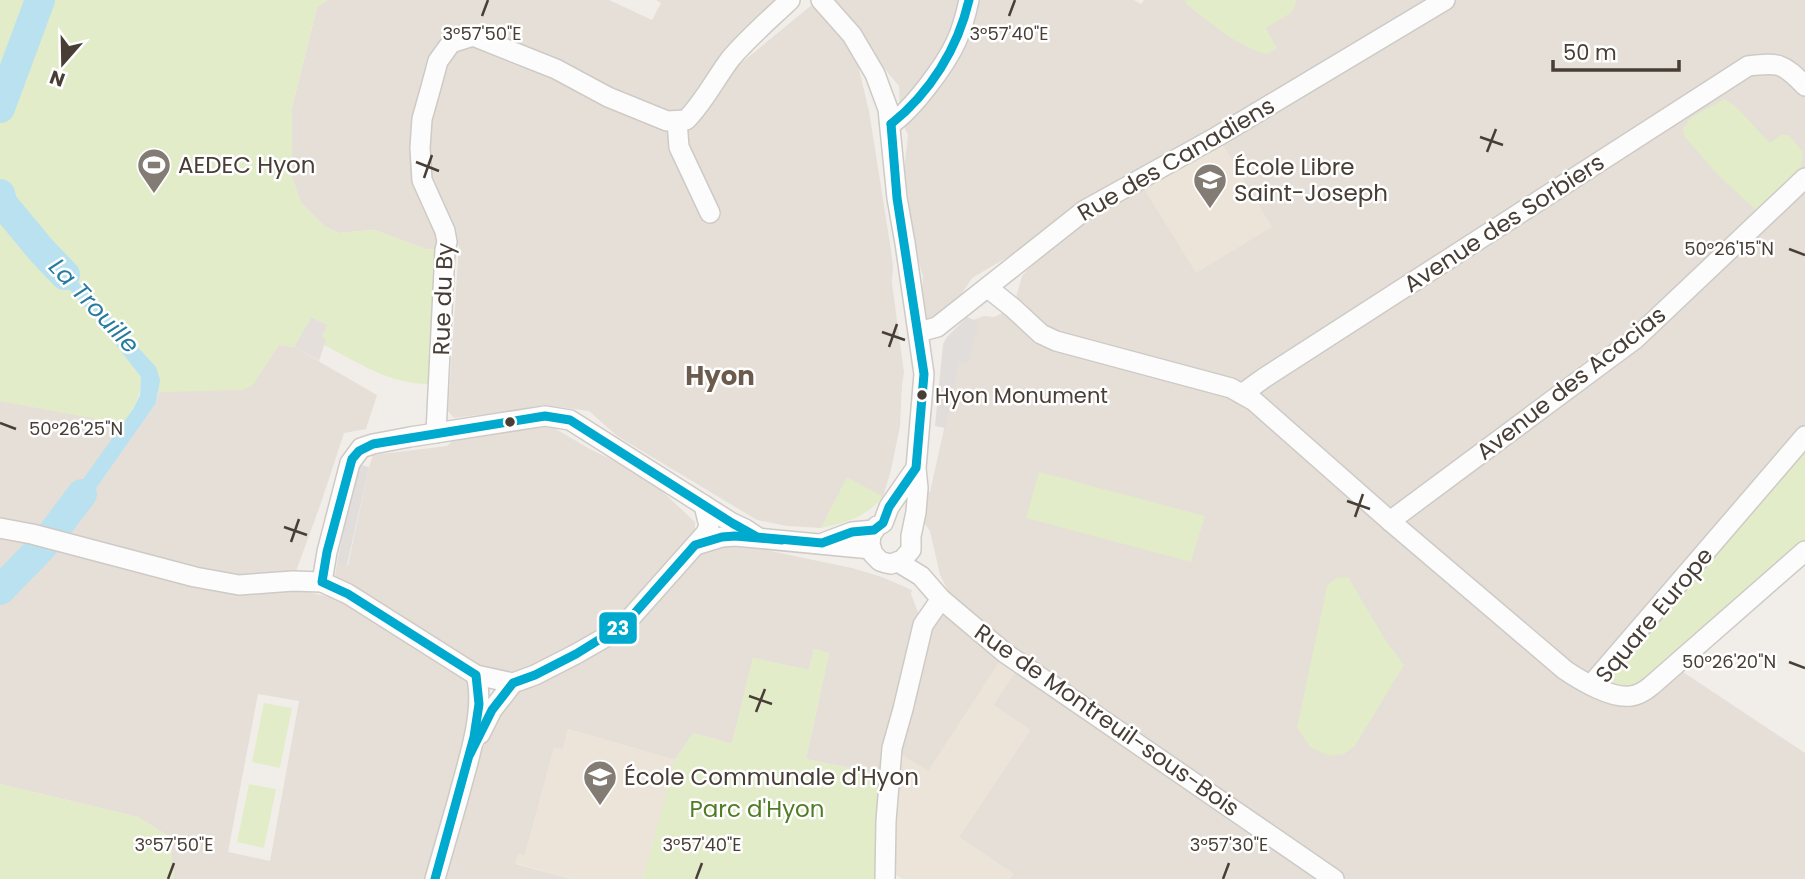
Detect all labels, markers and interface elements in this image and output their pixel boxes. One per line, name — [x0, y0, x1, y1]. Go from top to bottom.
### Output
text: 3°57'50"E — [442, 21, 522, 46]
text: 3°57'40"E — [969, 21, 1049, 46]
north arrow — [28, 28, 98, 98]
scale bar — [1553, 28, 1679, 72]
text: 50 m — [1563, 38, 1617, 67]
text: N — [46, 63, 69, 94]
street label: Rue des Canadiens — [1072, 89, 1280, 229]
sports icon: AEDEC Hyon — [135, 146, 173, 195]
street label: Avenue des Sorbiers — [1397, 146, 1611, 300]
place label: AEDEC Hyon — [178, 149, 316, 181]
place label: École Libre Saint-Joseph — [1234, 151, 1388, 209]
school or university icon: École Libre Saint-Joseph — [1191, 161, 1229, 210]
text: 50°26'15"N — [1684, 236, 1774, 261]
street label: Rue du By — [425, 242, 461, 356]
water label: La Trouille — [42, 251, 147, 361]
street label: Avenue des Acacias — [1469, 299, 1673, 467]
district label: Hyon — [685, 358, 755, 394]
place label: Hyon Monument — [935, 381, 1108, 410]
marker: Hyon Monument — [915, 388, 929, 402]
unlabelled marker — [503, 415, 517, 429]
text: 50°26'25"N — [29, 416, 123, 441]
street label: Square Europe — [1588, 540, 1720, 690]
line badge: 23 — [598, 611, 638, 645]
text: 23 — [607, 615, 629, 642]
street label: Rue de Montreuil-sous-Bois — [968, 616, 1246, 824]
text: 50°26'20"N — [1682, 649, 1776, 674]
school or university icon: École Communale d'Hyon — [581, 758, 619, 807]
place label: École Communale d'Hyon — [624, 761, 919, 793]
park label: Parc d'Hyon — [689, 793, 825, 825]
text: 3°57'50"E — [134, 832, 214, 857]
text: 3°57'40"E — [662, 832, 742, 857]
text: 3°57'30"E — [1190, 832, 1268, 857]

